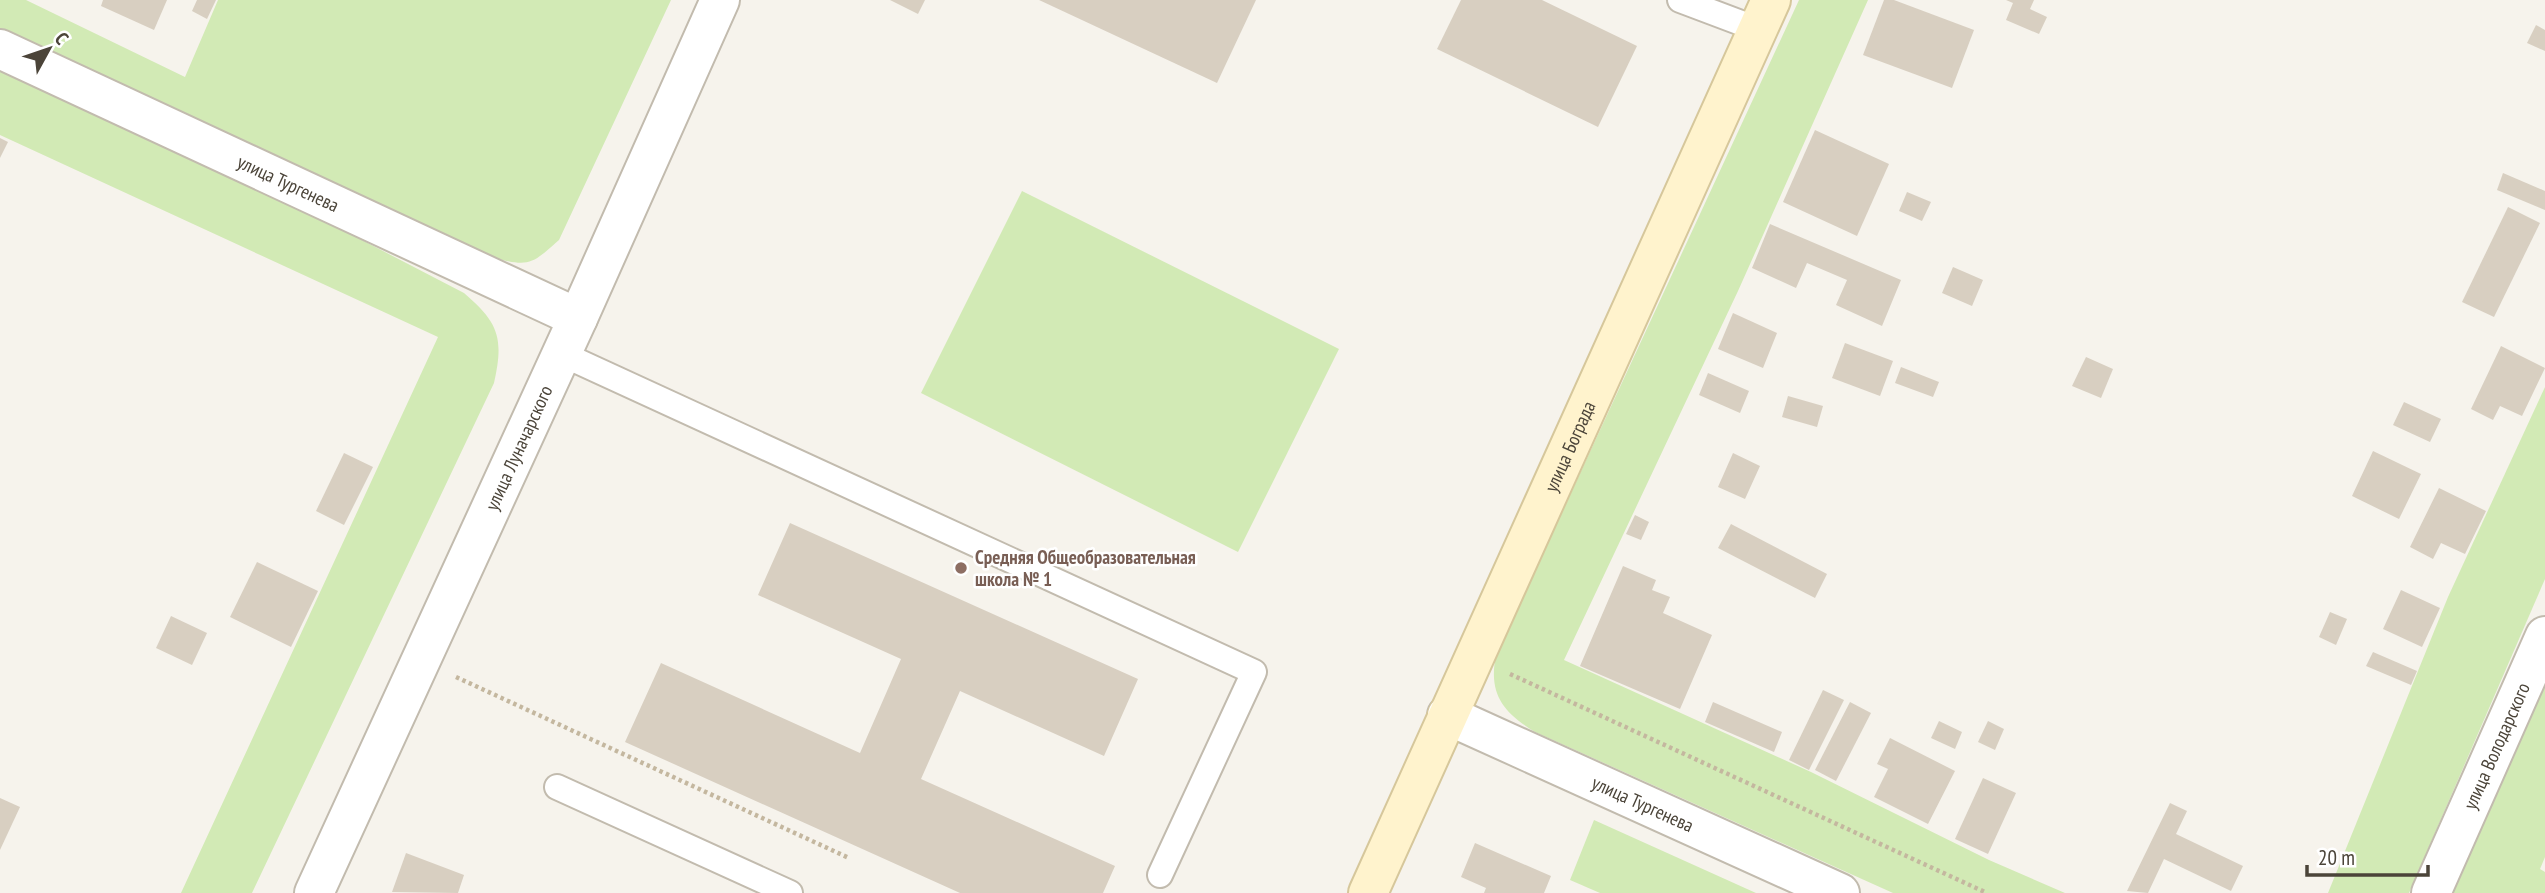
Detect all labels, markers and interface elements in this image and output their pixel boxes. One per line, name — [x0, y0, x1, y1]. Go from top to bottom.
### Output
north arrow — [14, 14, 84, 84]
text: С — [50, 27, 74, 49]
street label: улица Тургенева — [234, 149, 343, 217]
street label: улица Луначарского — [479, 381, 557, 514]
street label: улица Бограда — [1539, 397, 1600, 496]
place label: Средняя Общеобразовательная школа № 1 — [975, 545, 1196, 591]
marker: Средняя Общеобразовательная школа № 1 — [953, 560, 969, 576]
street label: улица Володарского — [2458, 679, 2535, 813]
street label: улица Тургенева — [1588, 770, 1698, 837]
scale bar — [2307, 834, 2428, 878]
text: 20 m — [2318, 844, 2355, 871]

